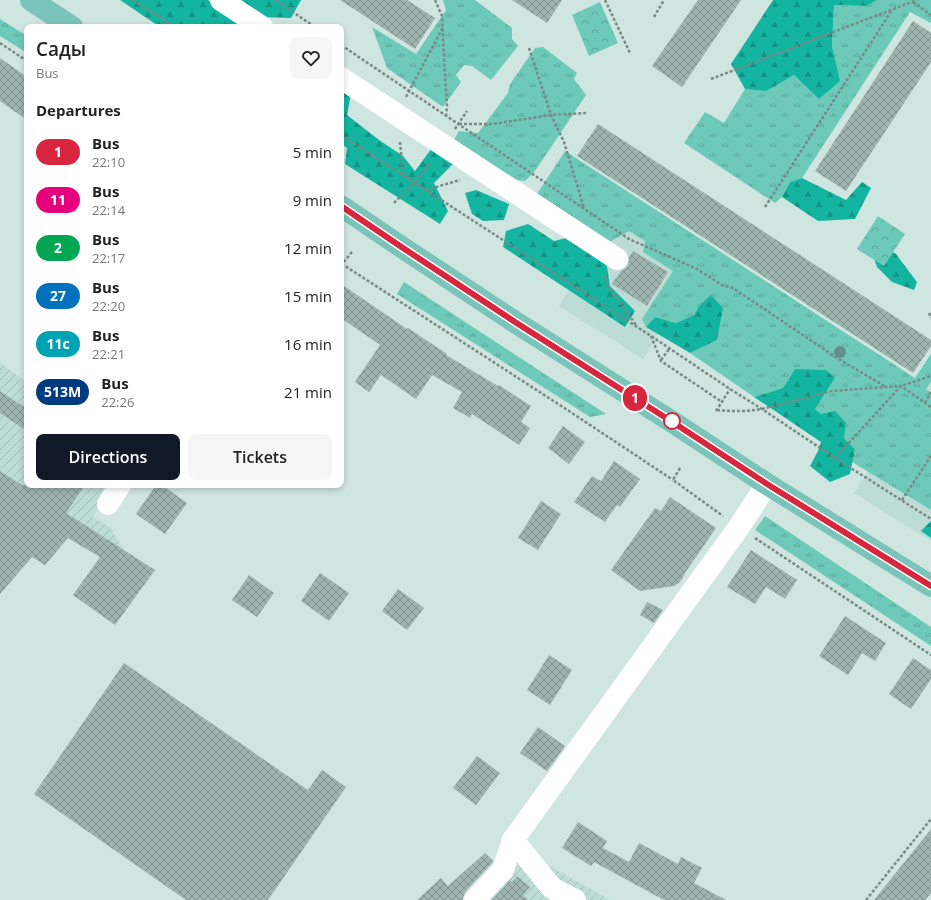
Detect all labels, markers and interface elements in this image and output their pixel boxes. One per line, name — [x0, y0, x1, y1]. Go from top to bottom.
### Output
text: Сады — [36, 36, 86, 62]
button: heart — [290, 37, 332, 79]
text: Bus — [36, 64, 59, 82]
text: Departures — [36, 100, 121, 120]
text: Bus — [92, 133, 119, 153]
text: 1 — [54, 142, 62, 161]
text: 5 min — [293, 142, 332, 162]
text: 22:10 — [92, 153, 125, 171]
text: Bus — [92, 181, 119, 201]
text: 11 — [50, 190, 66, 209]
text: 9 min — [293, 190, 332, 210]
text: 22:14 — [92, 201, 125, 219]
text: Bus — [92, 229, 119, 249]
text: 2 — [54, 238, 62, 257]
text: 12 min — [284, 238, 332, 258]
text: 22:17 — [92, 249, 125, 267]
text: Bus — [92, 277, 119, 297]
text: 27 — [50, 286, 66, 305]
text: 15 min — [284, 286, 332, 306]
text: 22:20 — [92, 297, 125, 315]
text: Bus — [92, 325, 119, 345]
text: 11с — [46, 334, 70, 353]
text: 16 min — [284, 334, 332, 354]
text: 22:21 — [92, 345, 125, 363]
text: Bus — [101, 373, 129, 393]
text: 513М — [44, 382, 81, 401]
text: 21 min — [284, 382, 332, 402]
line badge: 1 — [622, 385, 648, 411]
text: 1 — [631, 388, 639, 407]
text: 22:26 — [101, 393, 134, 411]
unlabelled marker — [663, 412, 681, 430]
button: Directions — [36, 434, 180, 480]
button: Tickets — [188, 434, 332, 480]

